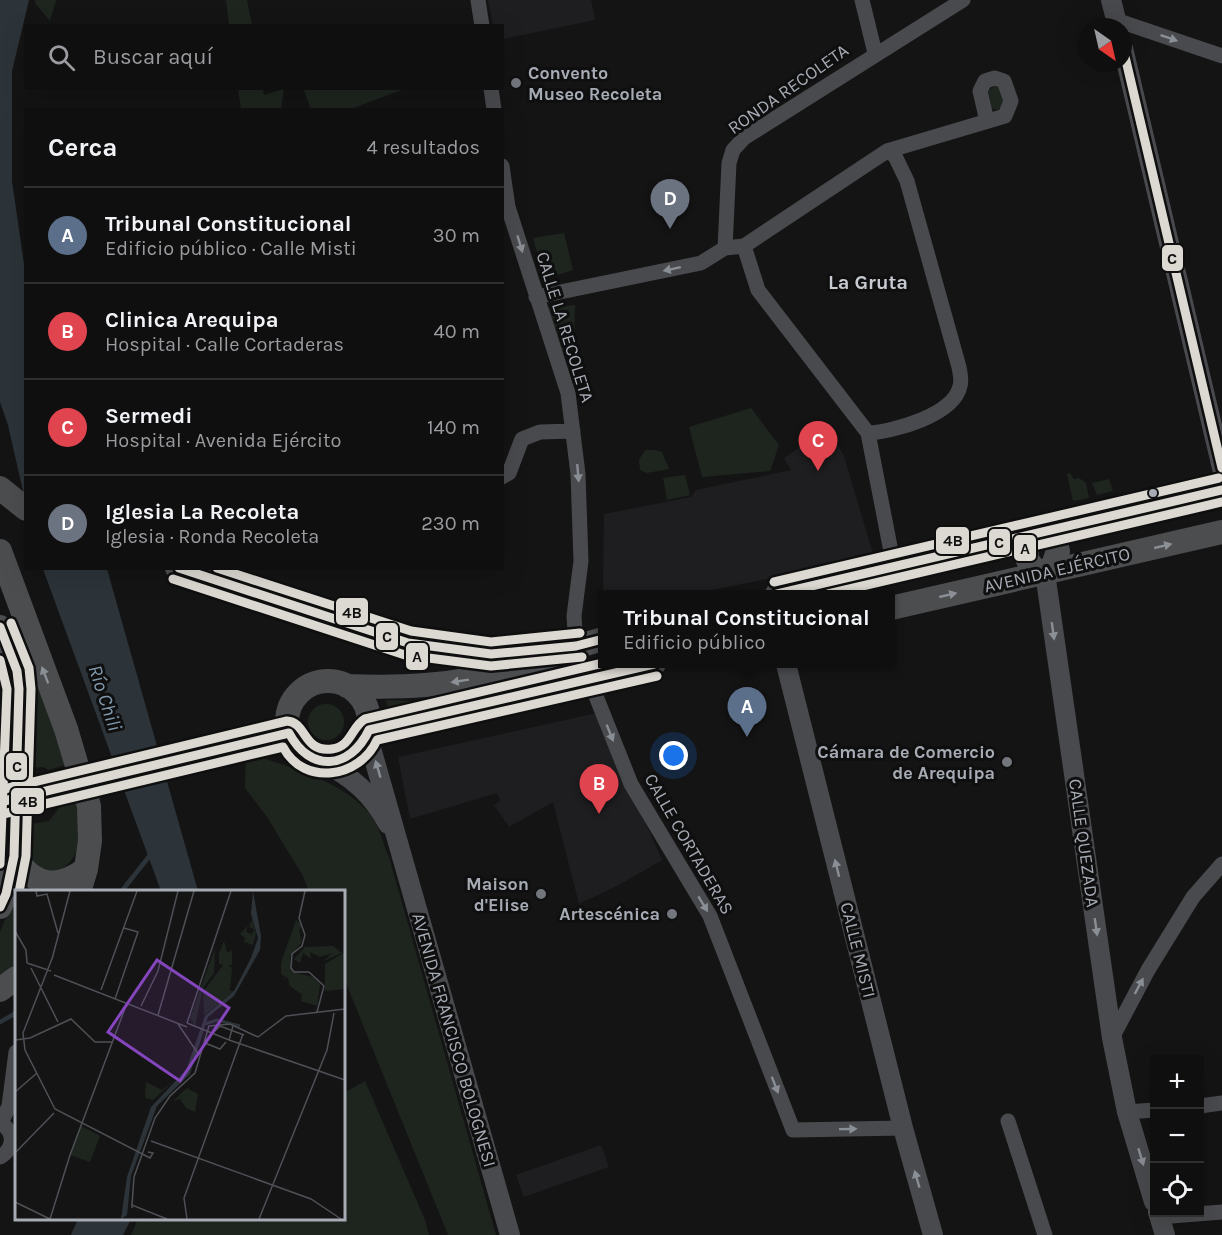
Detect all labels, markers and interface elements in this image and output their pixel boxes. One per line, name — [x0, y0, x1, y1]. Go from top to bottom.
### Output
north arrow — [1078, 18, 1132, 72]
search box — [24, 24, 504, 90]
one-way arrow — [1160, 33, 1178, 43]
street label: RONDA RECOLETA — [723, 39, 853, 139]
icon: search — [45, 41, 78, 74]
text: Buscar aquí — [93, 44, 213, 70]
place label: Convento Museo Recoleta — [528, 62, 662, 105]
marker: Convento Museo Recoleta — [509, 76, 523, 90]
text: Cerca — [48, 132, 117, 163]
text: 4 resultados — [367, 136, 480, 159]
pin: D — [650, 180, 690, 229]
text: Tribunal Constitucional — [105, 211, 351, 237]
text: A — [61, 224, 74, 247]
text: 30 m — [433, 224, 480, 247]
one-way arrow — [516, 235, 525, 253]
text: Edificio público · Calle Misti — [105, 237, 357, 260]
line badge: C — [1161, 244, 1184, 272]
street label: CALLE LA RECOLETA — [532, 249, 598, 405]
text: C — [1167, 249, 1177, 268]
one-way arrow — [662, 265, 681, 274]
district label: La Gruta — [828, 271, 908, 294]
text: Clinica Arequipa — [105, 307, 279, 333]
text: B — [61, 320, 74, 343]
text: 40 m — [434, 320, 480, 343]
text: Hospital · Calle Cortaderas — [105, 333, 344, 356]
text: Sermedi — [105, 403, 193, 429]
text: C — [61, 416, 74, 439]
text: 140 m — [427, 416, 480, 439]
pin: C — [798, 422, 838, 471]
text: Hospital · Avenida Ejército — [105, 429, 341, 452]
one-way arrow — [573, 463, 583, 482]
unlabelled marker — [1147, 487, 1159, 499]
text: Iglesia La Recoleta — [105, 499, 299, 525]
text: D — [61, 512, 74, 535]
text: 230 m — [421, 512, 480, 535]
text: Iglesia · Ronda Recoleta — [105, 525, 319, 548]
line badge: 4B — [935, 526, 970, 555]
line badge: C — [988, 528, 1011, 556]
text: 4B — [943, 531, 963, 550]
line badge: A — [1013, 534, 1037, 562]
one-way arrow — [1154, 541, 1172, 551]
street label: AVENIDA EJÉRCITO — [982, 543, 1132, 597]
popup — [598, 590, 895, 668]
one-way arrow — [939, 590, 958, 599]
line badge: 4B — [335, 597, 369, 626]
text: 4B — [342, 603, 362, 622]
text: Tribunal Constitucional — [623, 605, 870, 631]
one-way arrow — [1048, 621, 1057, 640]
line badge: C — [375, 622, 399, 651]
text: C — [382, 627, 392, 646]
text: Edificio público — [623, 631, 766, 654]
line badge: A — [405, 642, 429, 671]
text: A — [412, 647, 422, 666]
water label: Río Chili — [84, 662, 126, 734]
one-way arrow — [40, 665, 50, 683]
one-way arrow — [451, 677, 470, 686]
pin: A — [728, 688, 766, 737]
one-way arrow — [606, 724, 616, 742]
your location — [659, 741, 688, 770]
place label: Cámara de Comercio de Arequipa — [817, 741, 995, 784]
line badge: C — [5, 752, 28, 781]
marker: Cámara de Comercio de Arequipa — [1000, 755, 1014, 769]
text: C — [12, 757, 22, 776]
one-way arrow — [373, 759, 383, 778]
pin: B — [580, 764, 618, 814]
street label: CALLE CORTADERAS — [640, 770, 738, 918]
street label: CALLE QUEZADA — [1064, 777, 1104, 909]
line badge: 4B — [10, 787, 45, 815]
text: 4B — [18, 792, 38, 811]
one-way arrow — [832, 859, 842, 877]
place label: Maison d'Elise — [466, 873, 529, 916]
marker: Maison d'Elise — [534, 887, 548, 901]
inset map — [15, 890, 345, 1220]
one-way arrow — [698, 896, 709, 912]
street label: CALLE MISTI — [835, 900, 881, 1000]
place label: Artescénica — [559, 903, 660, 925]
marker: Artescénica — [665, 907, 679, 921]
street label: AVENIDA FRANCISCO BOLOGNESI — [407, 910, 501, 1170]
one-way arrow — [1092, 918, 1101, 937]
one-way arrow — [1134, 978, 1144, 995]
map controls — [1150, 1055, 1204, 1217]
button: + — [1150, 1055, 1204, 1109]
one-way arrow — [771, 1076, 780, 1094]
button: − — [1150, 1109, 1204, 1163]
one-way arrow — [838, 1124, 857, 1134]
one-way arrow — [1137, 1148, 1146, 1166]
button: locate — [1150, 1163, 1204, 1217]
one-way arrow — [912, 1170, 921, 1188]

